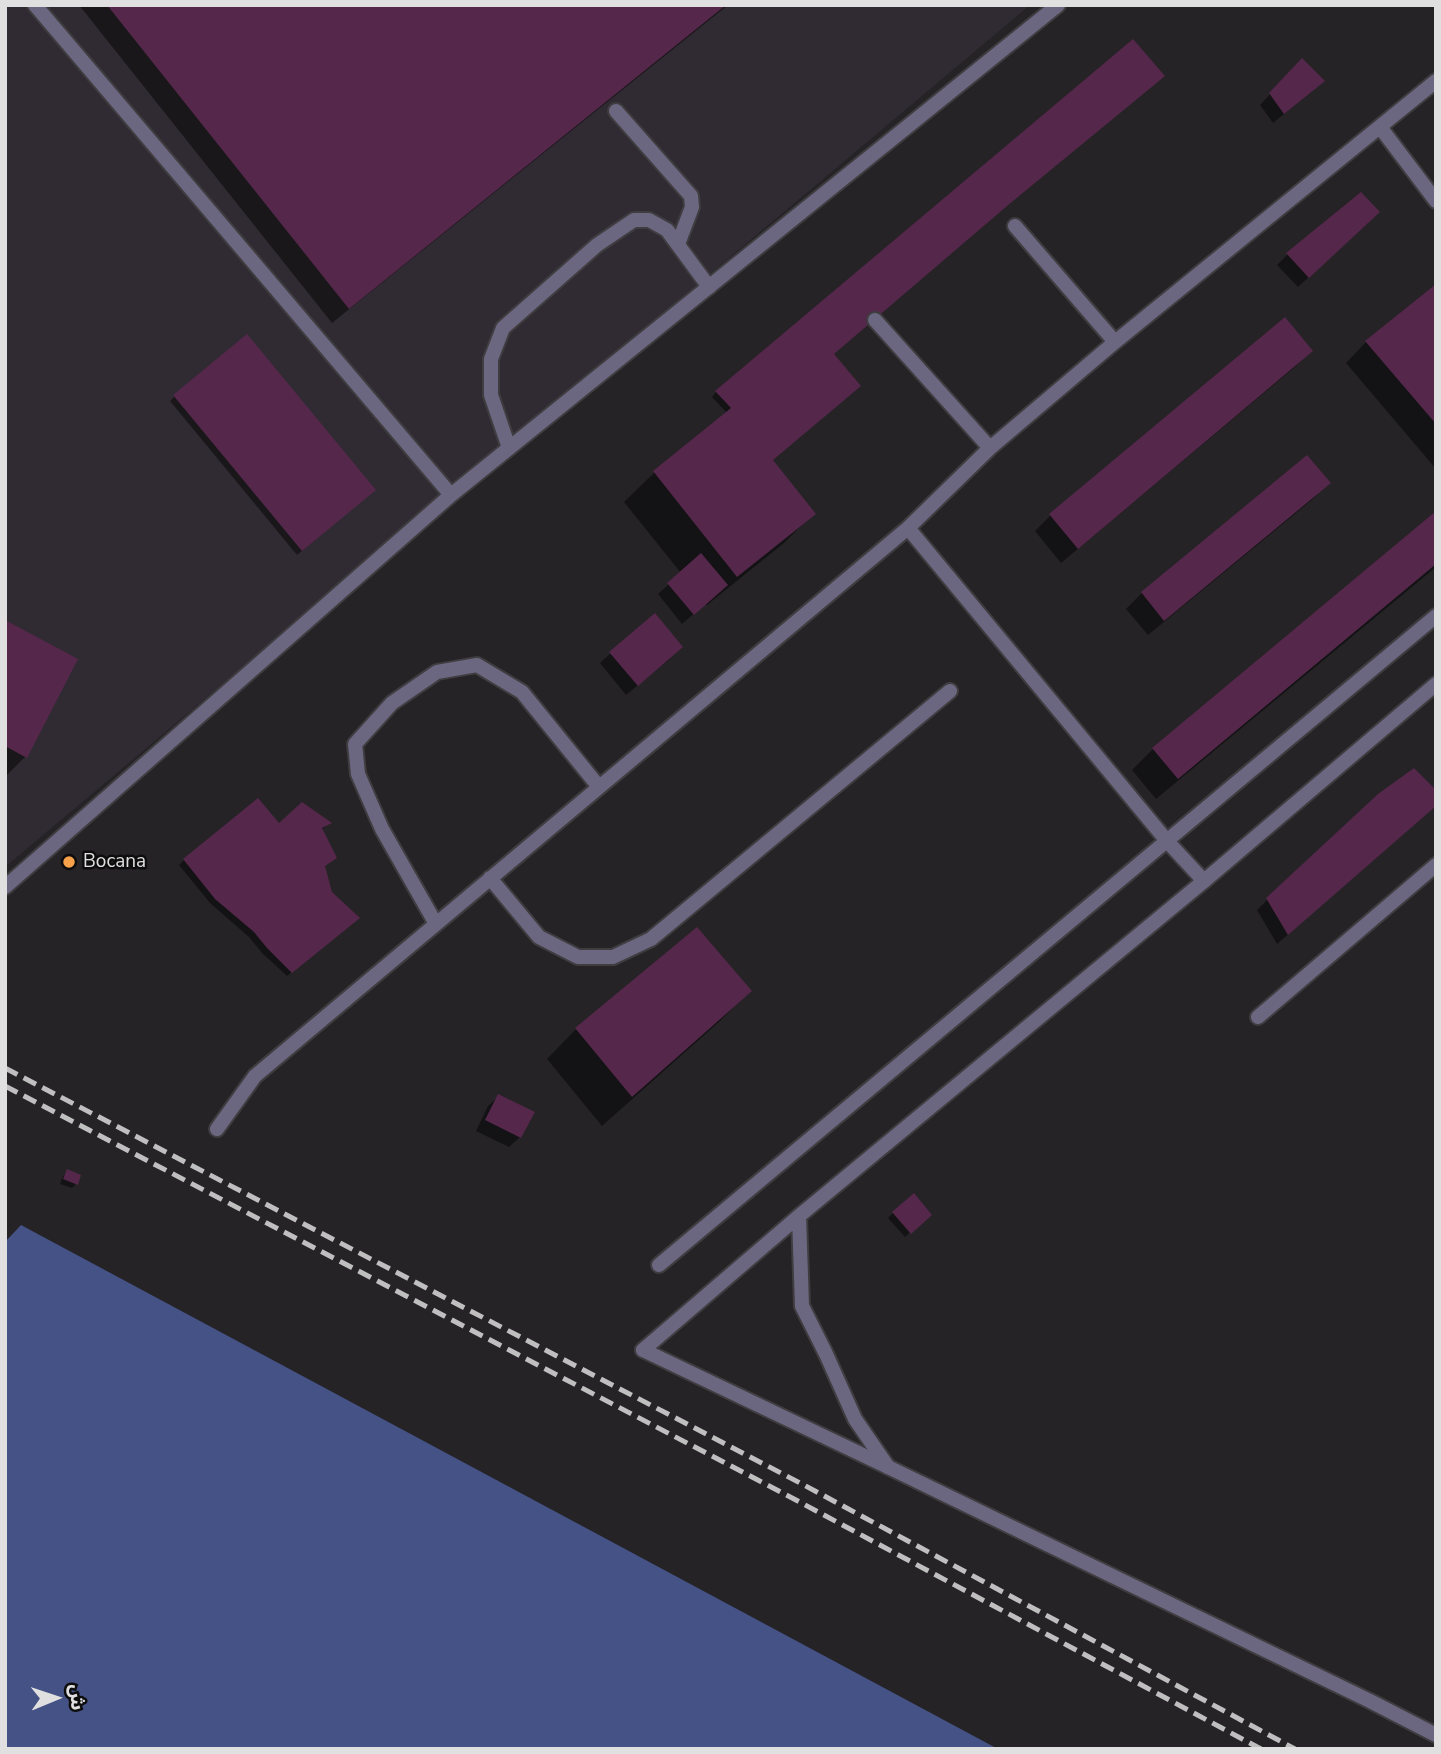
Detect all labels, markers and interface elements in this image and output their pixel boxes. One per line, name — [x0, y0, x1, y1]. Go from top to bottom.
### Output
place label: Bocana — [83, 851, 146, 873]
marker: Bocana — [61, 854, 77, 870]
north arrow — [21, 1663, 91, 1733]
text: ش — [64, 1684, 90, 1711]

